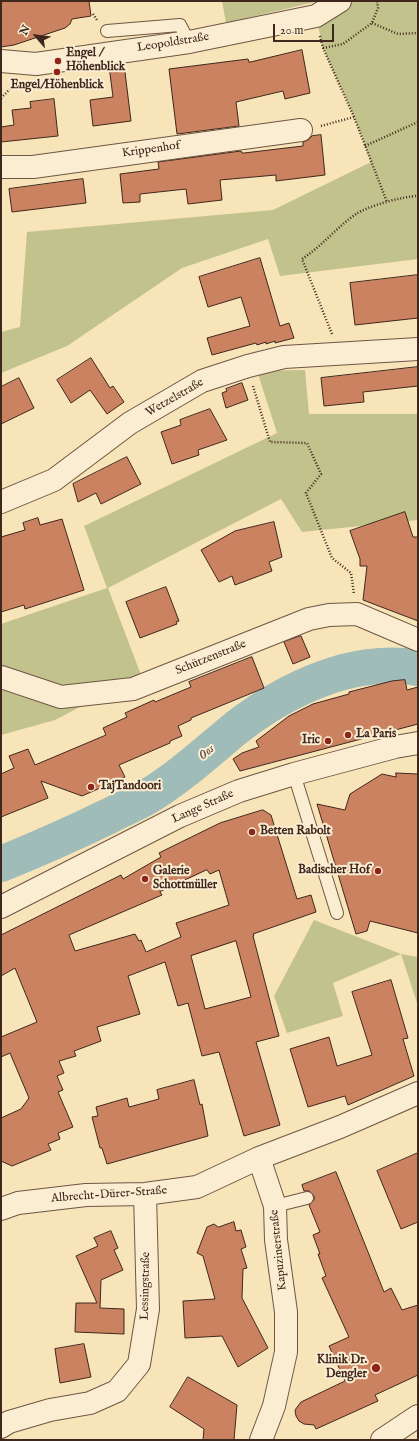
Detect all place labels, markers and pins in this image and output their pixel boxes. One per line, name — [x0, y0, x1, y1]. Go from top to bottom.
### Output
place label: Engel / Höhenblick — [66, 47, 125, 75]
marker: Engel / Höhenblick — [53, 56, 63, 66]
marker: Engel/Höhenblick — [52, 67, 62, 77]
place label: Engel/Höhenblick — [10, 79, 104, 93]
place label: La Paris — [356, 728, 396, 742]
marker: La Paris — [343, 730, 353, 740]
place label: Iric — [302, 734, 320, 748]
marker: Iric — [323, 736, 333, 746]
place label: TajTandoori — [99, 780, 161, 794]
marker: TajTandoori — [86, 782, 96, 792]
place label: Betten Rabolt — [260, 825, 331, 839]
marker: Betten Rabolt — [247, 827, 257, 837]
place label: Badischer Hof — [298, 864, 370, 878]
place label: Galerie Schottmüller — [153, 865, 217, 893]
marker: Badischer Hof — [373, 866, 383, 876]
marker: Galerie Schottmüller — [140, 874, 150, 884]
place label: Klinik Dr. Dengler — [317, 1354, 367, 1382]
marker: Klinik Dr. Dengler — [370, 1362, 382, 1374]

